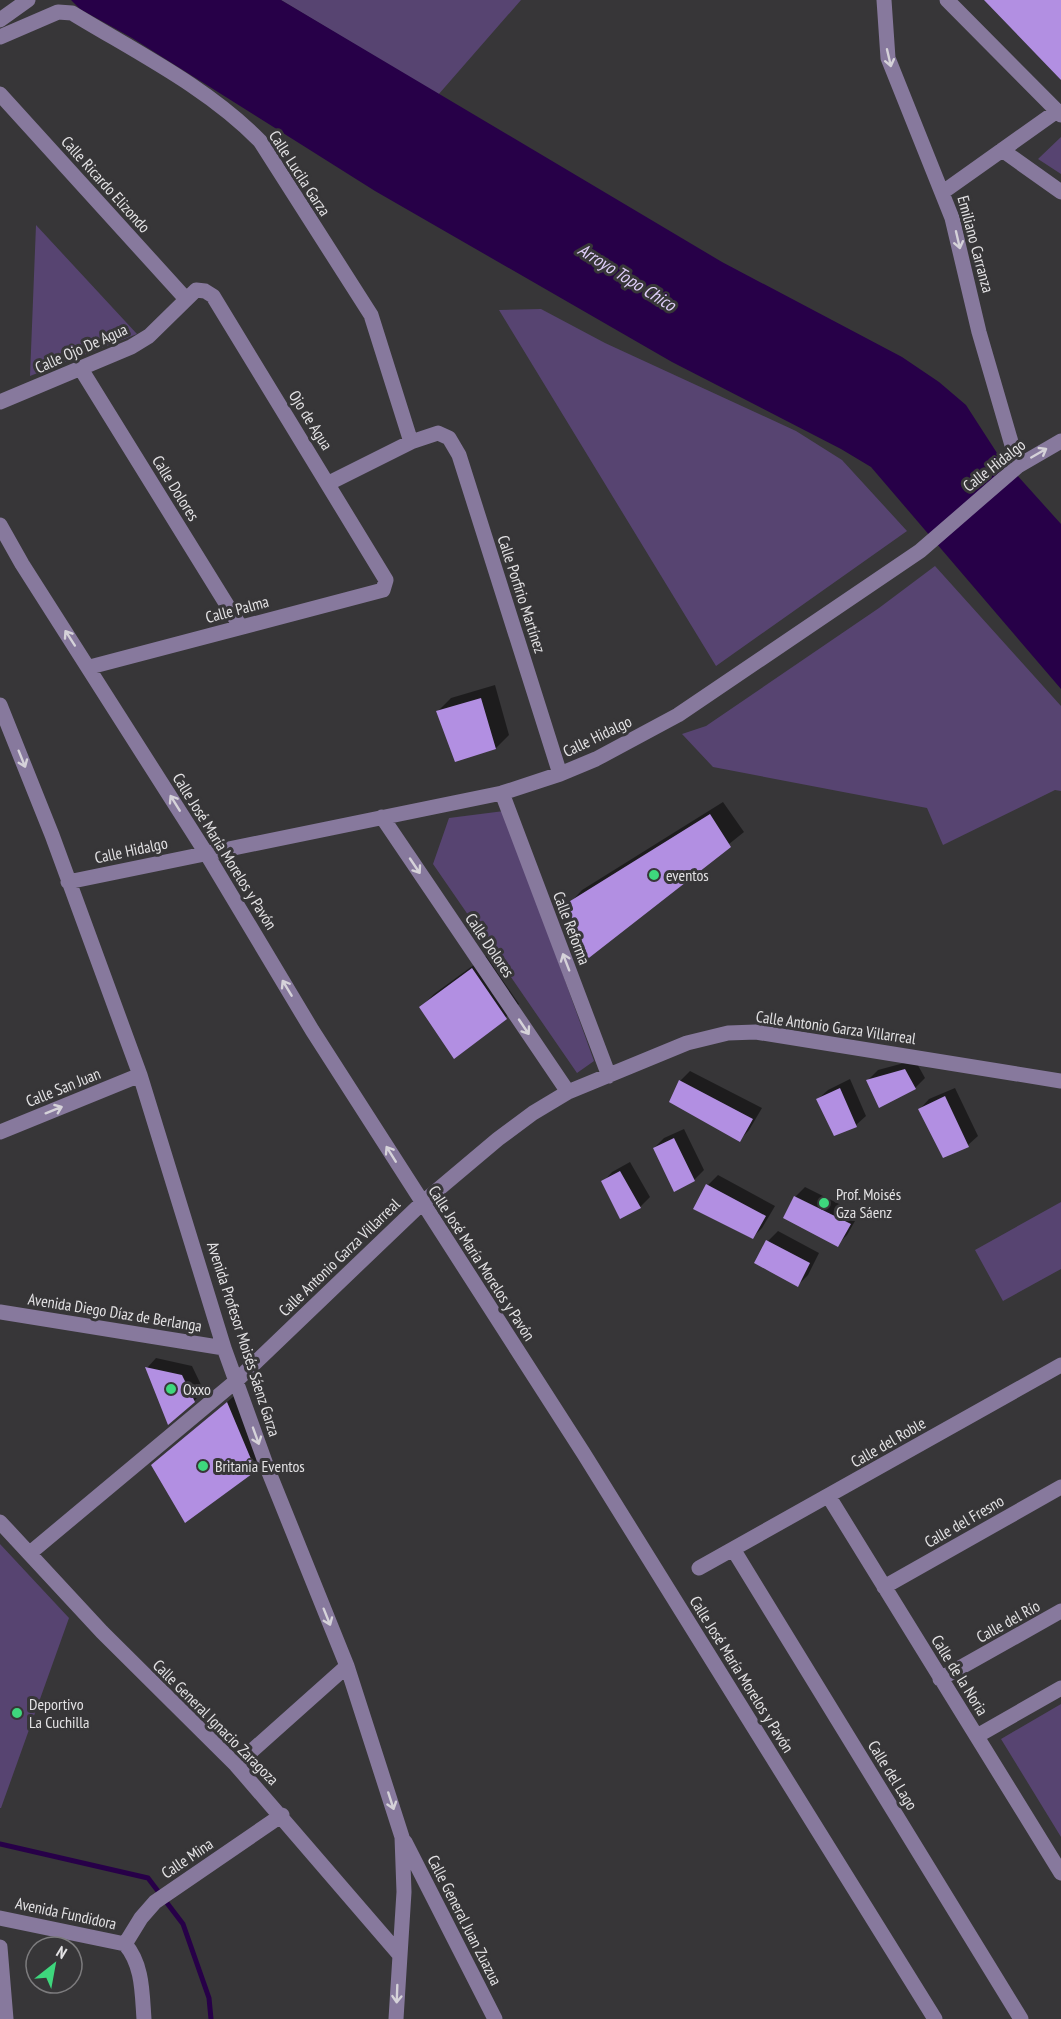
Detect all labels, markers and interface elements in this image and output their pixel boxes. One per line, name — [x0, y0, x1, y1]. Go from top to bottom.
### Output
one-way arrow — [884, 48, 896, 67]
street label: Calle Lucila Garza — [265, 127, 335, 219]
street label: Calle Ricardo Elizondo — [57, 132, 155, 237]
street label: Emiliano Carranza — [953, 193, 999, 295]
one-way arrow — [952, 230, 964, 249]
water label: Arroyo Topo Chico — [574, 238, 681, 317]
street label: Calle Ojo De Agua — [32, 319, 130, 377]
street label: Ojo de Agua — [285, 386, 337, 454]
street label: Calle Hidalgo — [959, 434, 1029, 496]
one-way arrow — [1030, 447, 1047, 459]
street label: Calle Dolores — [148, 452, 204, 524]
street label: Calle Porfirio Martínez — [494, 533, 551, 656]
street label: Calle Palma — [203, 591, 271, 627]
one-way arrow — [64, 630, 76, 647]
street label: Calle Hidalgo — [559, 711, 635, 761]
one-way arrow — [17, 749, 28, 768]
street label: Calle José María Morelos y Pavón — [169, 769, 281, 933]
one-way arrow — [168, 795, 180, 812]
street label: Calle Hidalgo — [93, 833, 169, 867]
one-way arrow — [408, 857, 421, 874]
place label: eventos — [666, 865, 709, 885]
marker: eventos — [647, 868, 661, 882]
street label: Calle Reforma — [549, 889, 595, 967]
street label: Calle Dolores — [461, 909, 519, 981]
one-way arrow — [560, 953, 571, 972]
one-way arrow — [281, 980, 293, 997]
street label: Calle Antonio Garza Villarreal — [755, 1006, 917, 1048]
one-way arrow — [518, 1018, 530, 1035]
street label: Calle San Juan — [23, 1063, 103, 1111]
one-way arrow — [44, 1104, 63, 1115]
one-way arrow — [384, 1146, 396, 1163]
street label: Calle José María Morelos y Pavón — [424, 1182, 540, 1344]
place label: Prof. Moisés Gza Sáenz — [836, 1184, 901, 1222]
street label: Calle Antonio Garza Villarreal — [274, 1194, 404, 1320]
marker: Prof. Moisés Gza Sáenz — [817, 1196, 831, 1210]
street label: Avenida Profesor Moisés Sáenz Garza — [203, 1239, 285, 1439]
street label: Avenida Diego Díaz de Berlanga — [27, 1288, 203, 1336]
place label: Oxxo — [183, 1379, 211, 1399]
marker: Oxxo — [164, 1382, 178, 1396]
street label: Calle del Roble — [847, 1413, 929, 1471]
one-way arrow — [251, 1426, 262, 1445]
place label: Britania Eventos — [215, 1456, 305, 1476]
marker: Britania Eventos — [196, 1459, 210, 1473]
street label: Calle del Fresno — [921, 1490, 1007, 1552]
street label: Calle José María Morelos y Pavón — [686, 1592, 798, 1756]
street label: Calle del Río — [973, 1595, 1043, 1647]
one-way arrow — [322, 1607, 333, 1626]
street label: Calle de la Noria — [927, 1631, 993, 1719]
street label: Calle General Ignacio Zaragoza — [149, 1655, 283, 1789]
place label: Deportivo La Cuchilla — [29, 1694, 89, 1732]
marker: Deportivo La Cuchilla — [10, 1706, 24, 1720]
street label: Calle del Lago — [864, 1737, 922, 1814]
one-way arrow — [386, 1791, 397, 1810]
street label: Calle Mina — [157, 1833, 217, 1883]
street label: Calle General Juan Zuazua — [423, 1851, 507, 1989]
street label: Avenida Fundidora — [14, 1893, 118, 1933]
north arrow — [24, 1935, 84, 1995]
text: N — [53, 1941, 71, 1963]
one-way arrow — [391, 1984, 403, 2004]

